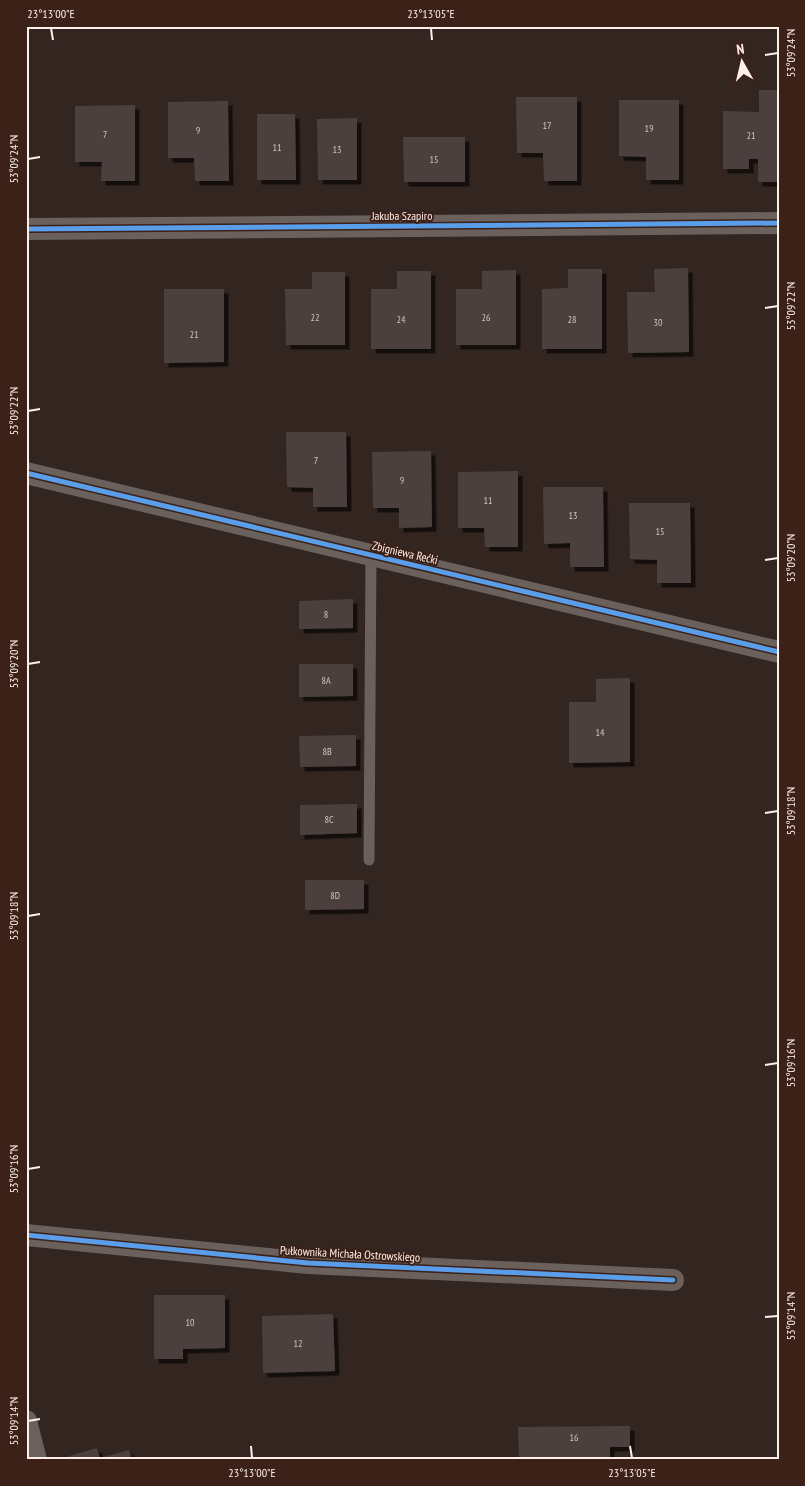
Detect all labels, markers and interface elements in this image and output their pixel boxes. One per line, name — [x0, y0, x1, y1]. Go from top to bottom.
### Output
text: 23°13'00"E — [27, 6, 75, 21]
text: 23°13'05"E — [407, 6, 455, 21]
text: 53°09'24"N — [783, 29, 798, 77]
north arrow — [718, 38, 768, 88]
text: N — [735, 40, 745, 59]
house number: 17 — [543, 119, 552, 132]
house number: 19 — [645, 122, 654, 135]
house number: 9 — [196, 124, 200, 137]
house number: 7 — [103, 128, 107, 141]
house number: 21 — [747, 129, 756, 142]
text: 53°09'24"N — [6, 135, 21, 183]
house number: 11 — [273, 141, 282, 154]
house number: 13 — [333, 143, 342, 156]
house number: 15 — [430, 153, 439, 166]
street label: Jakuba Szapiro — [371, 208, 432, 223]
text: 53°09'22"N — [783, 282, 798, 330]
house number: 22 — [311, 311, 320, 324]
house number: 26 — [482, 311, 491, 324]
house number: 24 — [397, 313, 406, 326]
house number: 28 — [568, 313, 577, 326]
house number: 30 — [654, 316, 663, 329]
house number: 21 — [190, 328, 199, 341]
text: 53°09'22"N — [6, 387, 21, 435]
house number: 7 — [314, 454, 318, 467]
house number: 9 — [400, 474, 404, 487]
house number: 11 — [484, 494, 493, 507]
house number: 13 — [569, 509, 578, 522]
house number: 15 — [656, 525, 665, 538]
text: 53°09'20"N — [783, 534, 798, 582]
street label: Zbigniewa Rećki — [371, 538, 439, 567]
house number: 8 — [324, 608, 328, 621]
text: 53°09'20"N — [6, 640, 21, 688]
house number: 8A — [321, 674, 331, 687]
house number: 14 — [596, 726, 605, 739]
house number: 8B — [322, 745, 332, 758]
text: 53°09'18"N — [783, 787, 798, 835]
house number: 8C — [324, 813, 334, 826]
house number: 8D — [330, 889, 340, 902]
text: 53°09'18"N — [6, 892, 21, 940]
text: 53°09'16"N — [783, 1039, 798, 1087]
text: 53°09'16"N — [6, 1145, 21, 1193]
street label: Pułkownika Michała Ostrowskiego — [280, 1242, 421, 1265]
text: 53°09'14"N — [783, 1292, 798, 1340]
house number: 10 — [186, 1316, 195, 1329]
house number: 12 — [294, 1337, 303, 1350]
text: 53°09'14"N — [6, 1397, 21, 1445]
house number: 16 — [570, 1431, 579, 1444]
text: 23°13'00"E — [228, 1465, 276, 1480]
text: 23°13'05"E — [608, 1465, 656, 1480]

